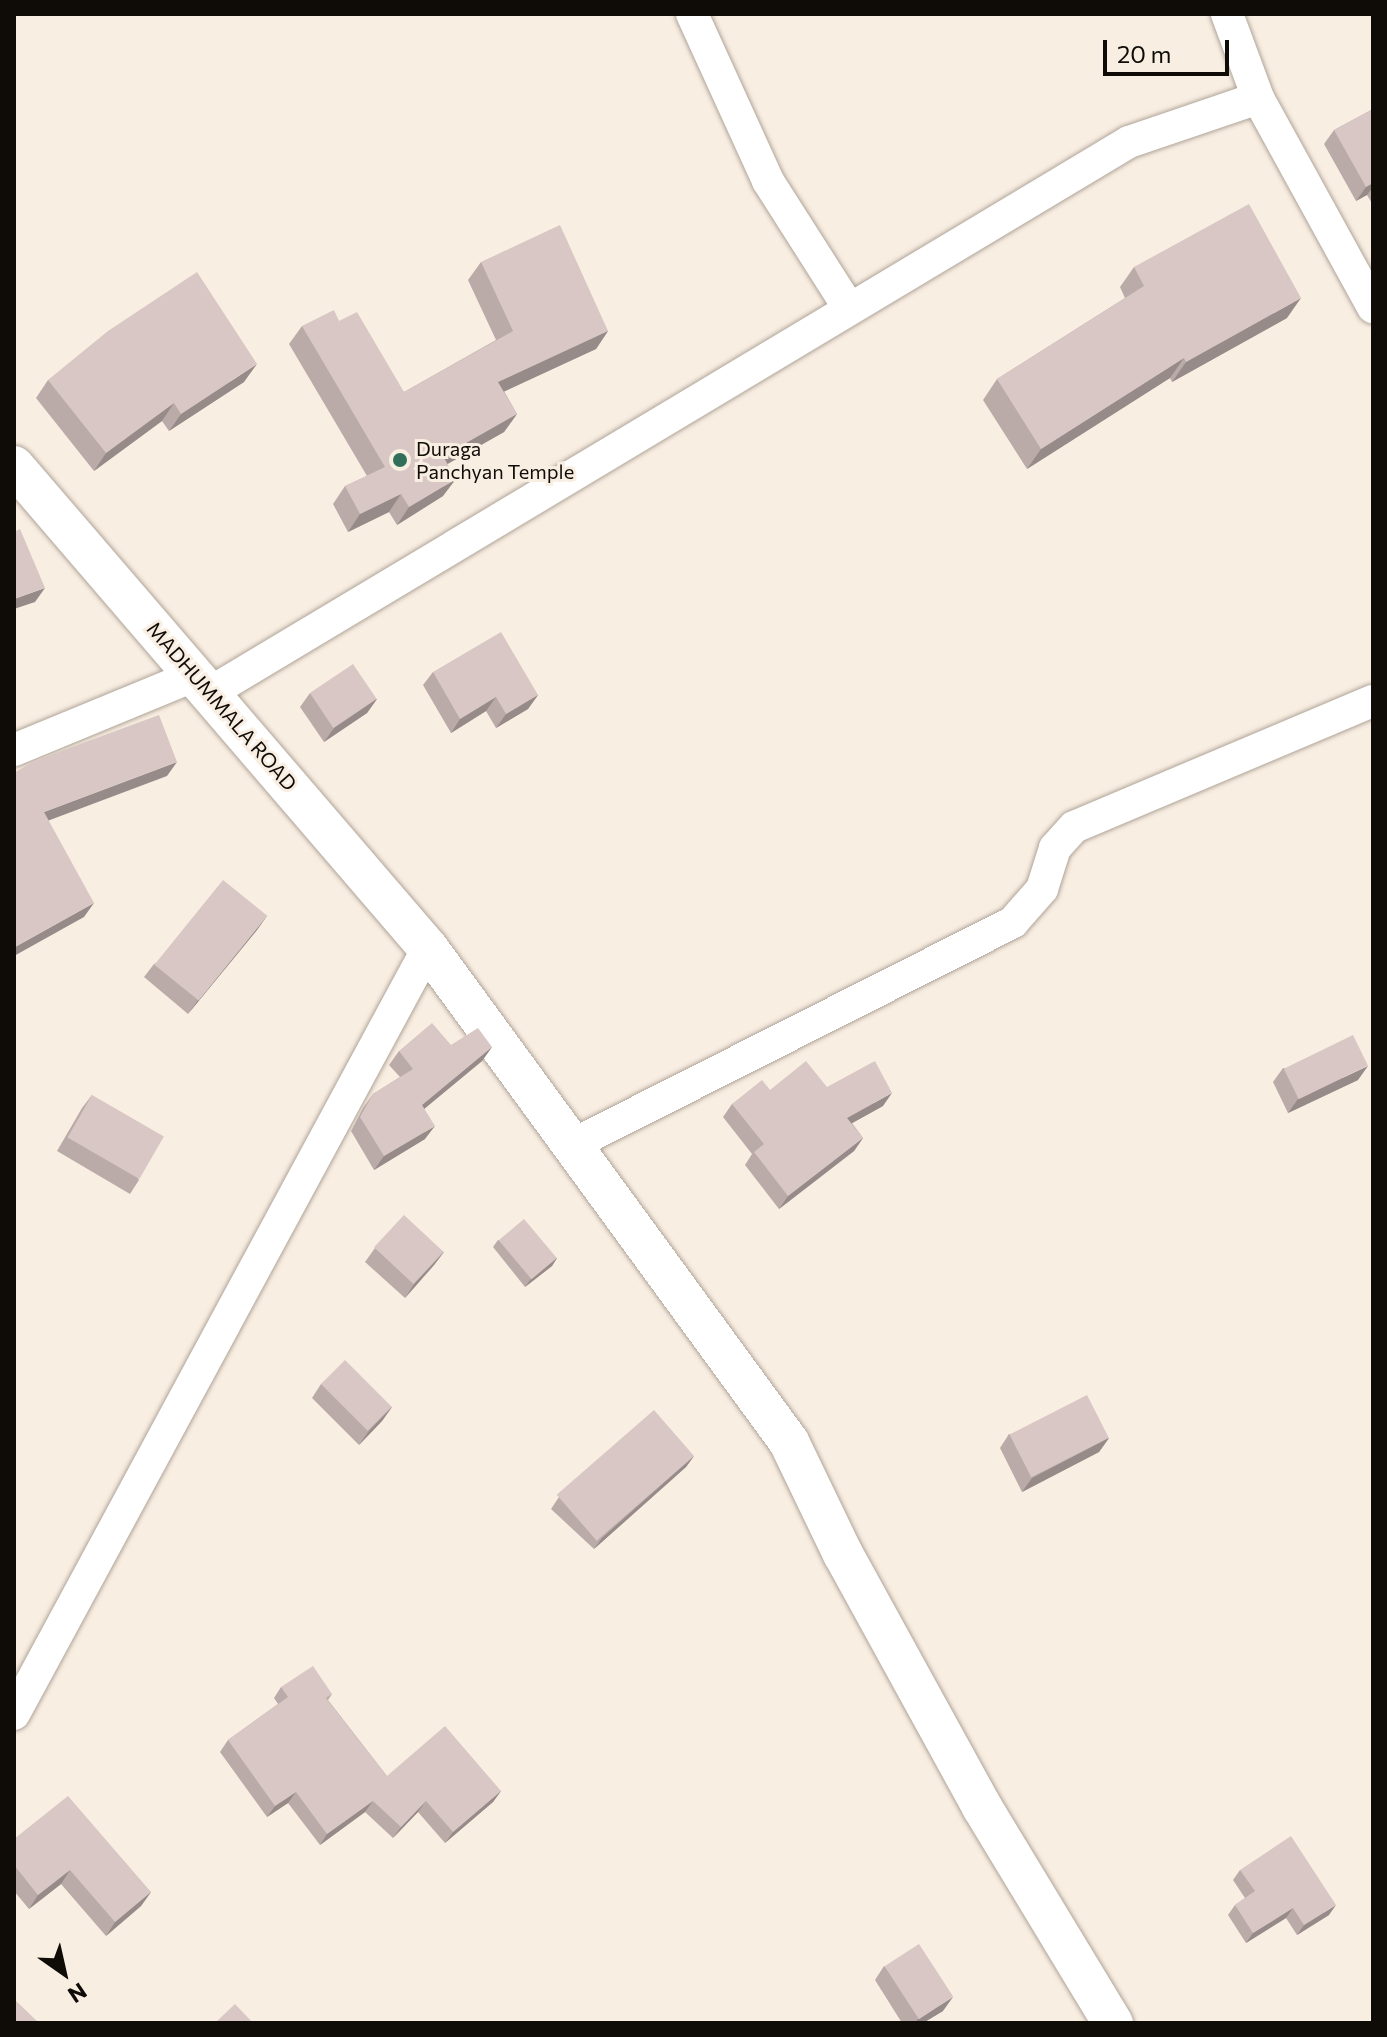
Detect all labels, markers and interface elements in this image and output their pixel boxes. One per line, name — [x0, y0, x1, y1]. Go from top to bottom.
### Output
scale bar — [1107, 24, 1233, 74]
text: 20 m — [1117, 39, 1171, 68]
place label: Duraga Panchyan Temple — [416, 436, 574, 483]
marker: Duraga Panchyan Temple — [391, 451, 409, 469]
street label: MADHUMMALA ROAD — [142, 617, 302, 795]
north arrow — [24, 1933, 104, 2013]
text: N — [63, 1978, 92, 2009]

